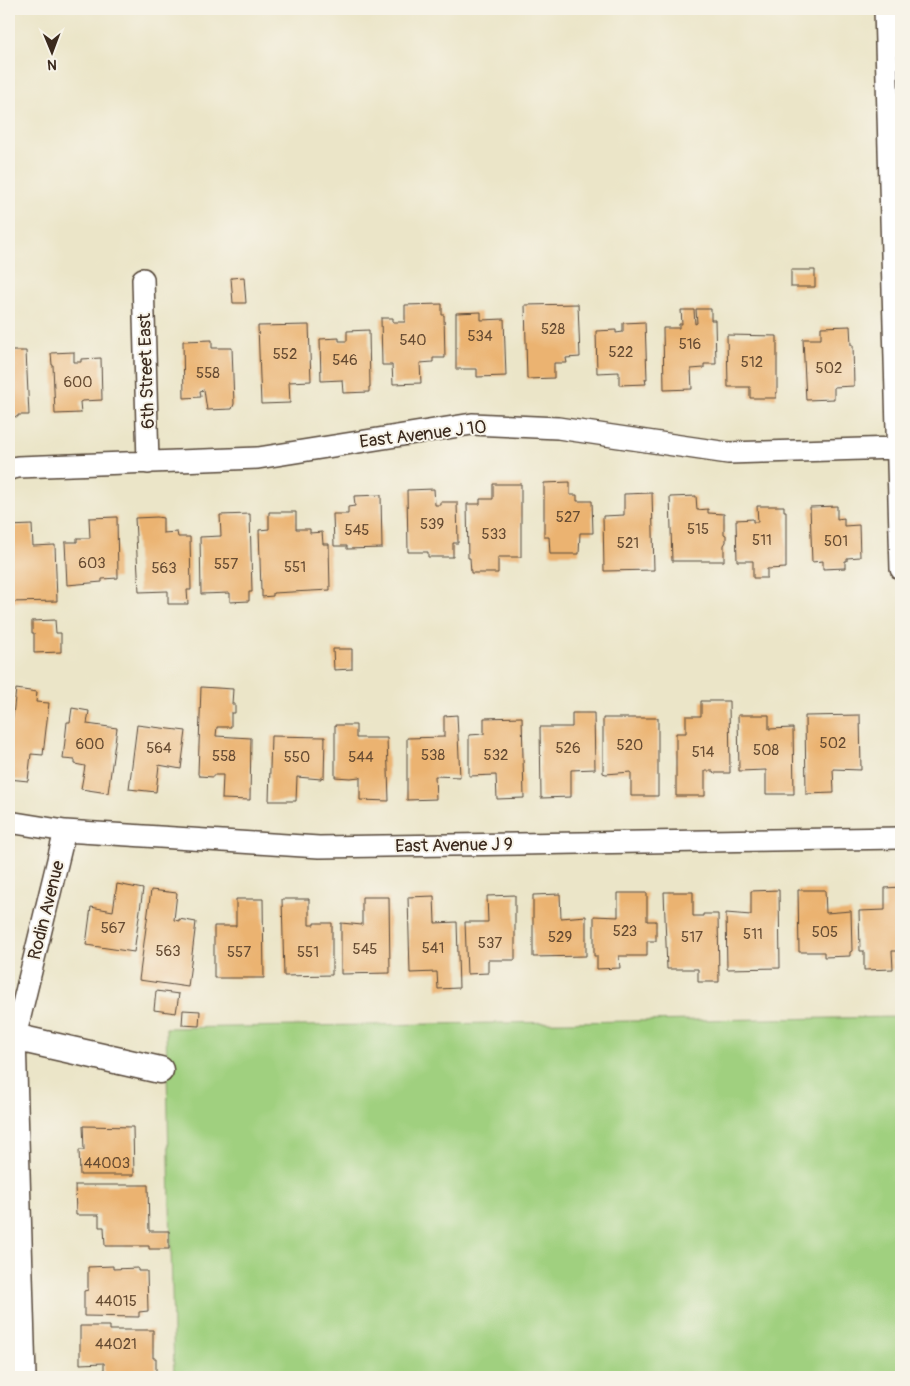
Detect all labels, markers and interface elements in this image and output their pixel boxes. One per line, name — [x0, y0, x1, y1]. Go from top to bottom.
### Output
north arrow — [28, 28, 78, 78]
text: N — [47, 56, 57, 73]
street label: 6th Street East — [133, 312, 160, 429]
house number: 528 — [541, 320, 565, 339]
house number: 534 — [467, 327, 493, 346]
house number: 540 — [399, 331, 427, 350]
house number: 516 — [679, 335, 701, 354]
house number: 522 — [609, 343, 633, 362]
house number: 552 — [273, 345, 297, 364]
house number: 546 — [332, 351, 358, 370]
house number: 512 — [741, 353, 763, 372]
house number: 502 — [816, 359, 842, 378]
house number: 558 — [196, 364, 220, 383]
house number: 600 — [63, 373, 93, 392]
street label: East Avenue J 10 — [358, 415, 488, 454]
house number: 527 — [556, 508, 580, 527]
house number: 539 — [420, 515, 444, 534]
house number: 515 — [687, 520, 709, 539]
house number: 545 — [345, 521, 369, 540]
house number: 533 — [482, 525, 506, 544]
house number: 511 — [752, 531, 772, 550]
house number: 501 — [824, 532, 848, 551]
house number: 521 — [617, 534, 639, 553]
house number: 603 — [78, 554, 106, 573]
house number: 557 — [214, 555, 238, 574]
house number: 551 — [284, 558, 306, 577]
house number: 563 — [151, 559, 177, 578]
house number: 502 — [820, 734, 846, 753]
house number: 600 — [75, 735, 105, 754]
house number: 520 — [617, 736, 643, 755]
house number: 564 — [146, 739, 172, 758]
house number: 526 — [555, 739, 581, 758]
house number: 508 — [753, 741, 779, 760]
house number: 514 — [692, 743, 715, 762]
house number: 538 — [421, 746, 445, 765]
house number: 532 — [484, 746, 508, 765]
house number: 558 — [212, 747, 236, 766]
house number: 550 — [284, 748, 310, 767]
house number: 544 — [348, 748, 374, 767]
street label: East Avenue J 9 — [395, 833, 513, 858]
street label: Rodin Avenue — [23, 858, 70, 962]
house number: 567 — [101, 919, 125, 938]
house number: 523 — [613, 922, 637, 941]
house number: 505 — [812, 923, 838, 942]
house number: 511 — [743, 925, 763, 944]
house number: 529 — [548, 928, 572, 947]
house number: 517 — [681, 928, 703, 947]
house number: 537 — [478, 934, 502, 953]
house number: 541 — [422, 939, 444, 958]
house number: 545 — [353, 940, 377, 959]
house number: 563 — [155, 942, 181, 961]
house number: 557 — [227, 943, 251, 962]
house number: 551 — [297, 943, 319, 962]
house number: 44003 — [84, 1154, 130, 1173]
house number: 44015 — [95, 1292, 137, 1311]
house number: 44021 — [95, 1335, 137, 1354]

